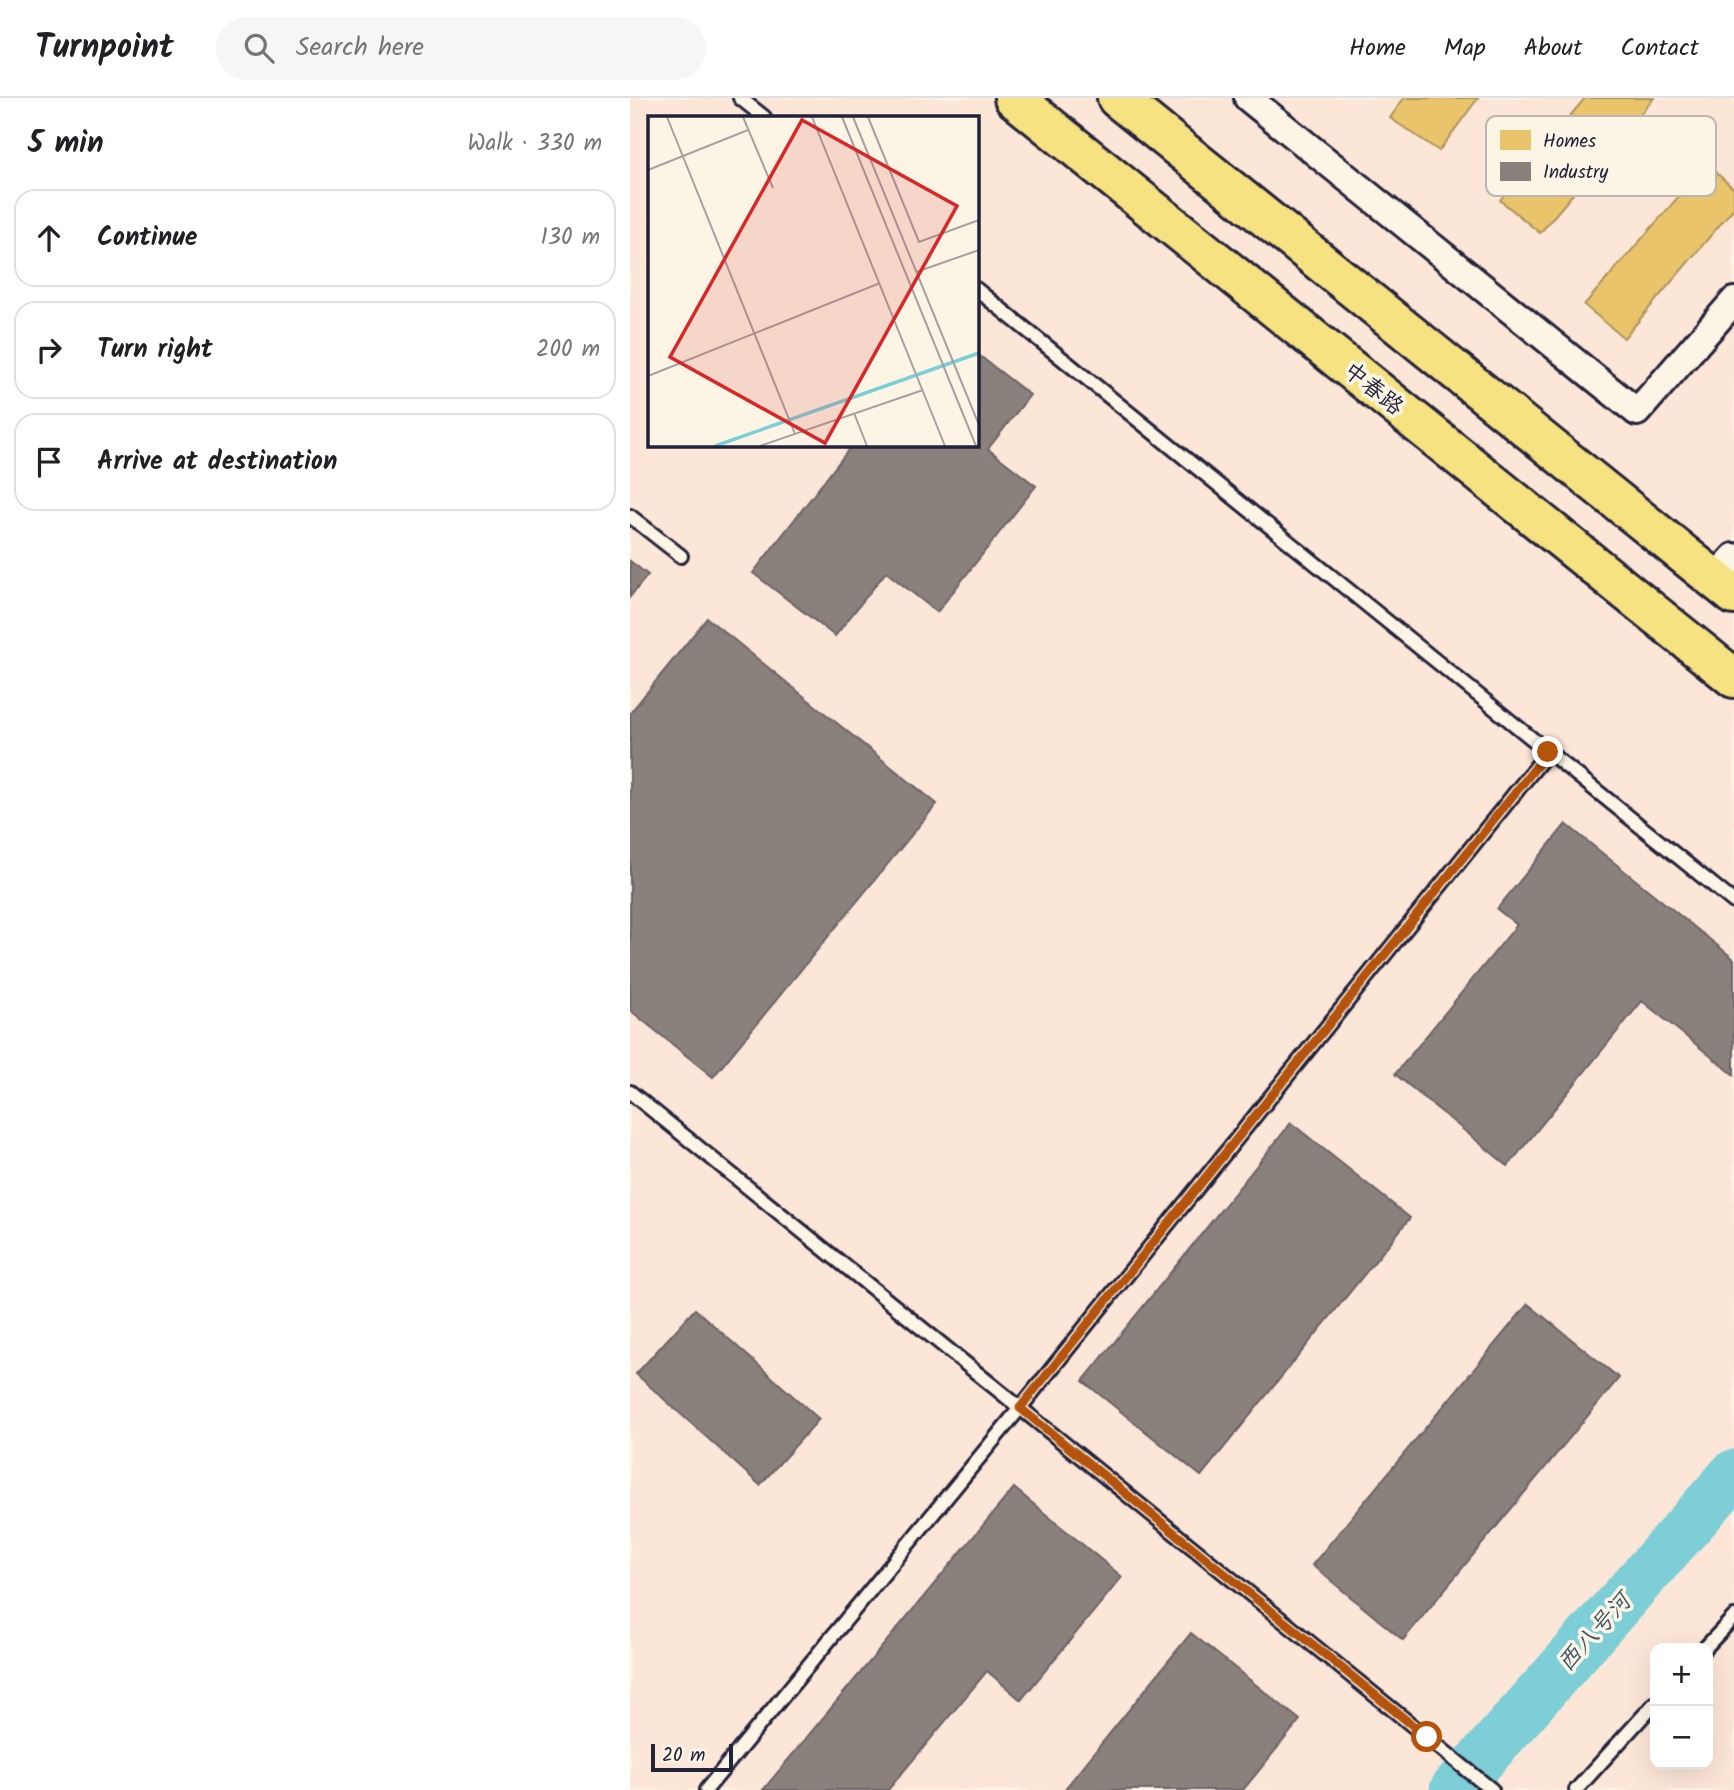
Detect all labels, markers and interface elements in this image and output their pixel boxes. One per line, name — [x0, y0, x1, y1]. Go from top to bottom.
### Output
search box — [216, 17, 706, 80]
text: Turnpoint — [35, 22, 174, 75]
text: Search here — [296, 27, 424, 69]
icon: search — [240, 29, 278, 67]
text: Home — [1349, 29, 1406, 68]
text: Map — [1444, 29, 1486, 68]
text: About — [1524, 29, 1582, 68]
text: Contact — [1620, 29, 1699, 68]
inset map — [648, 116, 978, 446]
legend — [1486, 116, 1716, 196]
text: 5 min — [28, 120, 104, 168]
text: Walk · 330 m — [468, 126, 602, 162]
text: Homes — [1543, 127, 1596, 157]
text: Industry — [1543, 158, 1609, 188]
text: Continue — [97, 217, 198, 259]
icon: ahead — [30, 219, 68, 257]
text: 130 m — [541, 220, 600, 256]
text: Turn right — [97, 329, 213, 371]
icon: right — [30, 331, 68, 369]
text: 200 m — [536, 332, 600, 368]
street label: 中春路 — [1335, 354, 1411, 425]
text: Arrive at destination — [97, 441, 337, 483]
icon: arrive — [30, 443, 68, 481]
route end — [1532, 736, 1563, 767]
water label: 西八号河 — [1549, 1581, 1644, 1682]
map controls — [1650, 1643, 1713, 1769]
button: + — [1650, 1643, 1713, 1706]
button: − — [1650, 1706, 1713, 1769]
route start — [1411, 1721, 1442, 1752]
scale bar — [651, 1741, 733, 1773]
text: 20 m — [662, 1741, 705, 1771]

